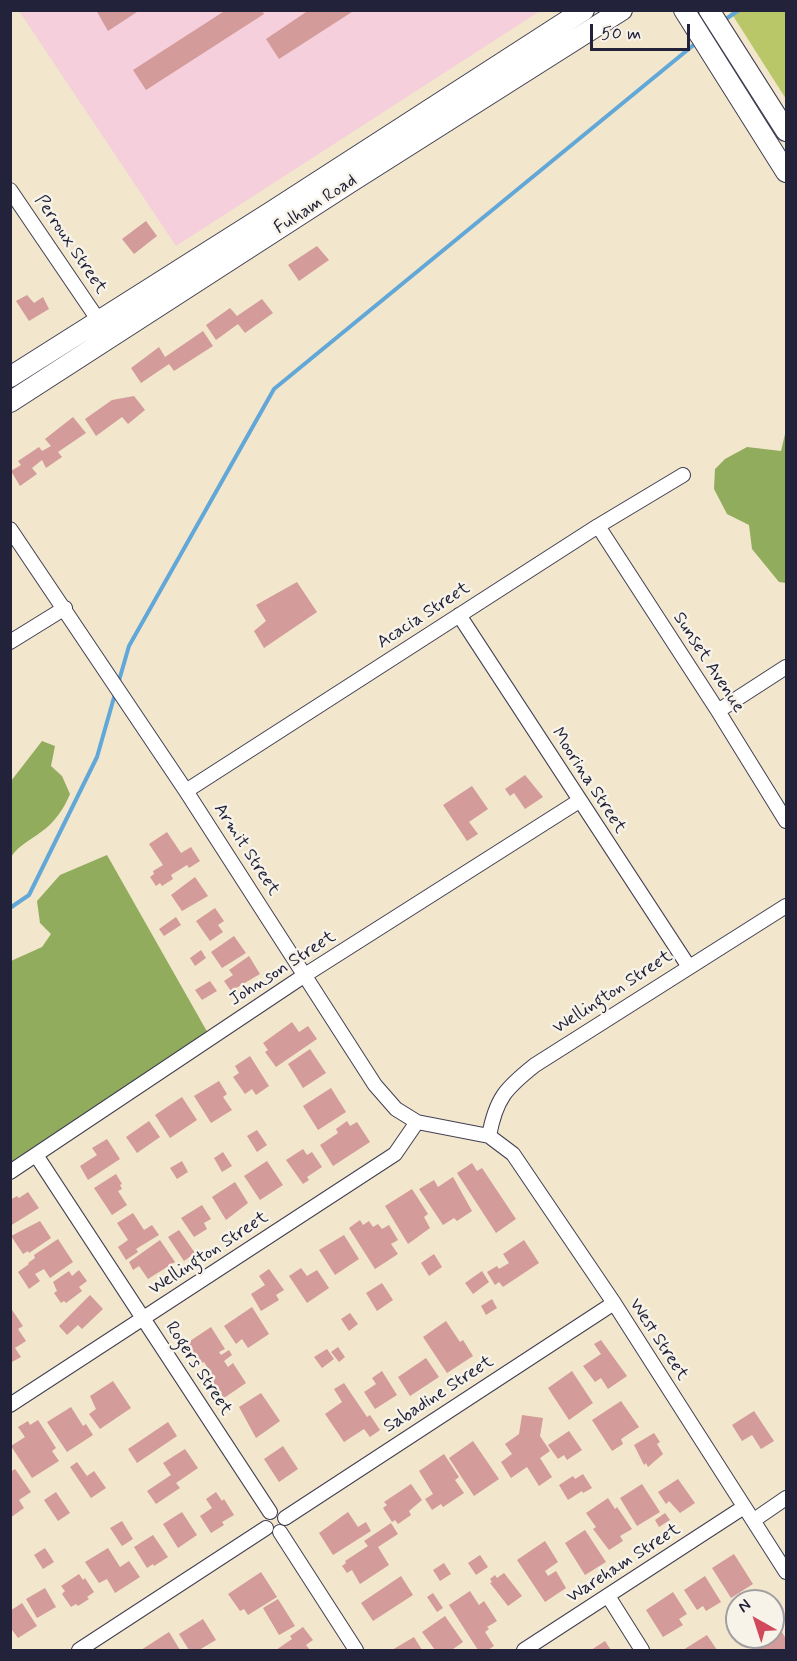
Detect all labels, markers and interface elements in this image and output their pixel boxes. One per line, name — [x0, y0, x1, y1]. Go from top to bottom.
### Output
scale bar — [593, 12, 694, 50]
text: 50 m — [601, 22, 641, 46]
street label: Fulham Road — [271, 170, 361, 240]
street label: Perroux Street — [29, 191, 111, 299]
street label: Acacia Street — [373, 578, 475, 654]
street label: Sunset Avenue — [667, 609, 749, 717]
street label: Moorina Street — [546, 724, 630, 838]
street label: Armit Street — [208, 800, 284, 900]
street label: Johnson Street — [226, 927, 340, 1011]
street label: Wellington Street — [549, 946, 677, 1040]
street label: Wellington Street — [145, 1207, 273, 1301]
street label: West Street — [624, 1295, 692, 1385]
street label: Rogers Street — [160, 1318, 236, 1420]
street label: Sabadine Street — [380, 1351, 498, 1439]
street label: Wareham Street — [563, 1519, 685, 1609]
north arrow — [725, 1589, 785, 1649]
text: N — [734, 1595, 755, 1618]

